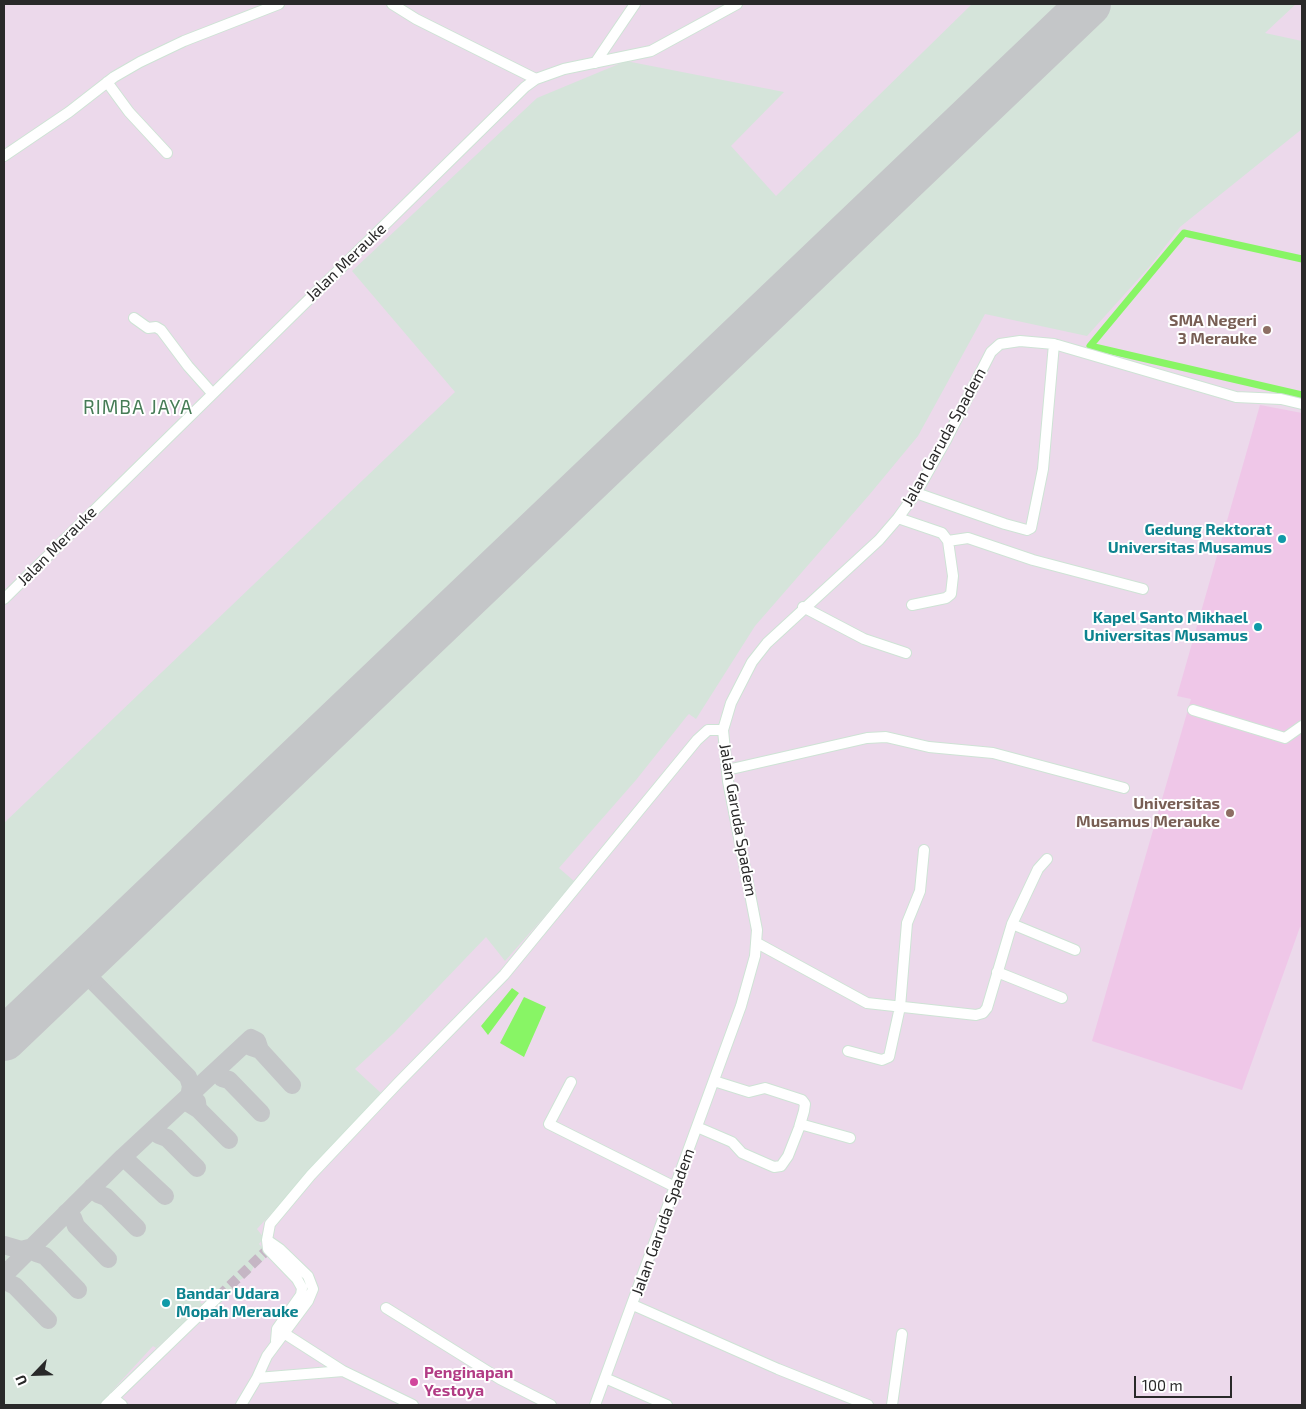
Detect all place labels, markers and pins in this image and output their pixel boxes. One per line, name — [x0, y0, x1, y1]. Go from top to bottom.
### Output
place label: SMA Negeri 3 Merauke — [1169, 311, 1257, 349]
marker: SMA Negeri 3 Merauke — [1261, 324, 1273, 336]
place label: Gedung Rektorat Universitas Musamus — [1108, 520, 1272, 558]
marker: Gedung Rektorat Universitas Musamus — [1276, 533, 1288, 545]
place label: Kapel Santo Mikhael Universitas Musamus — [1084, 608, 1248, 646]
marker: Kapel Santo Mikhael Universitas Musamus — [1252, 621, 1264, 633]
place label: Universitas Musamus Merauke — [1076, 794, 1220, 832]
marker: Universitas Musamus Merauke — [1224, 807, 1236, 819]
place label: Bandar Udara Mopah Merauke — [176, 1284, 299, 1322]
marker: Bandar Udara Mopah Merauke — [160, 1297, 172, 1309]
place label: Penginapan Yestoya — [424, 1363, 513, 1401]
marker: Penginapan Yestoya — [408, 1376, 420, 1388]

